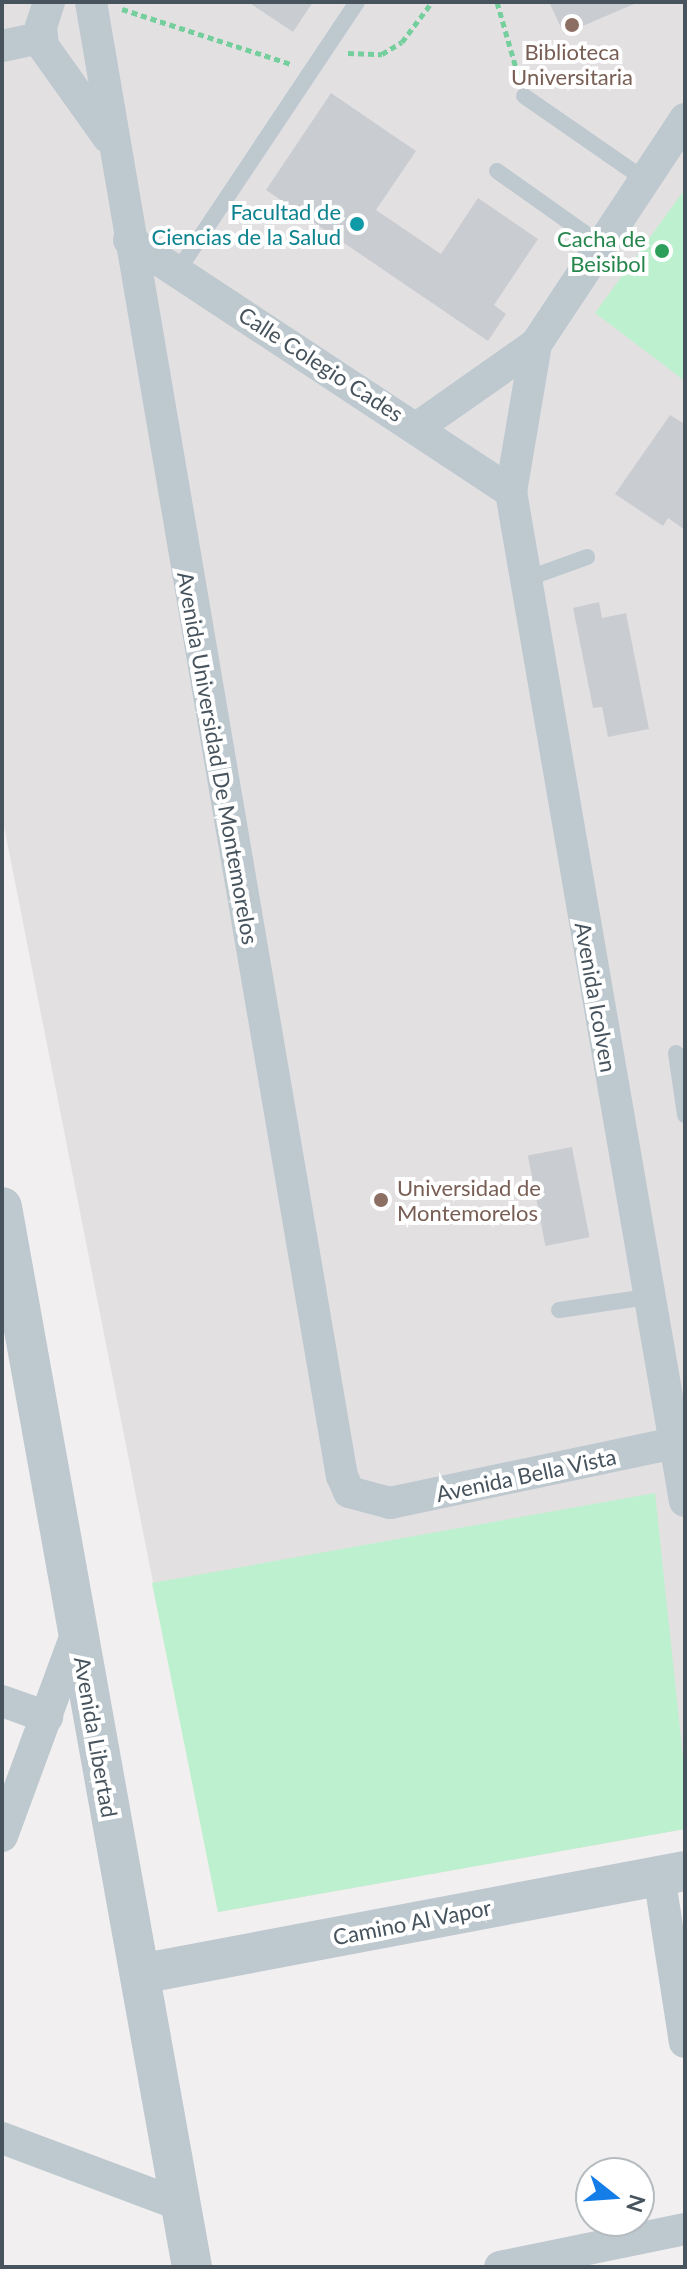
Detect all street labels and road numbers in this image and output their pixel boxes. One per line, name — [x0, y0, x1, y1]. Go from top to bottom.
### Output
street label: Calle Colegio Cades — [234, 301, 408, 427]
street label: Avenida Universidad De Montemorelos — [172, 570, 264, 946]
street label: Avenida Icolven — [570, 920, 622, 1074]
street label: Avenida Bella Vista — [433, 1443, 619, 1507]
street label: Avenida Libertad — [69, 1655, 123, 1819]
street label: Camino Al Vapor — [330, 1894, 494, 1950]

